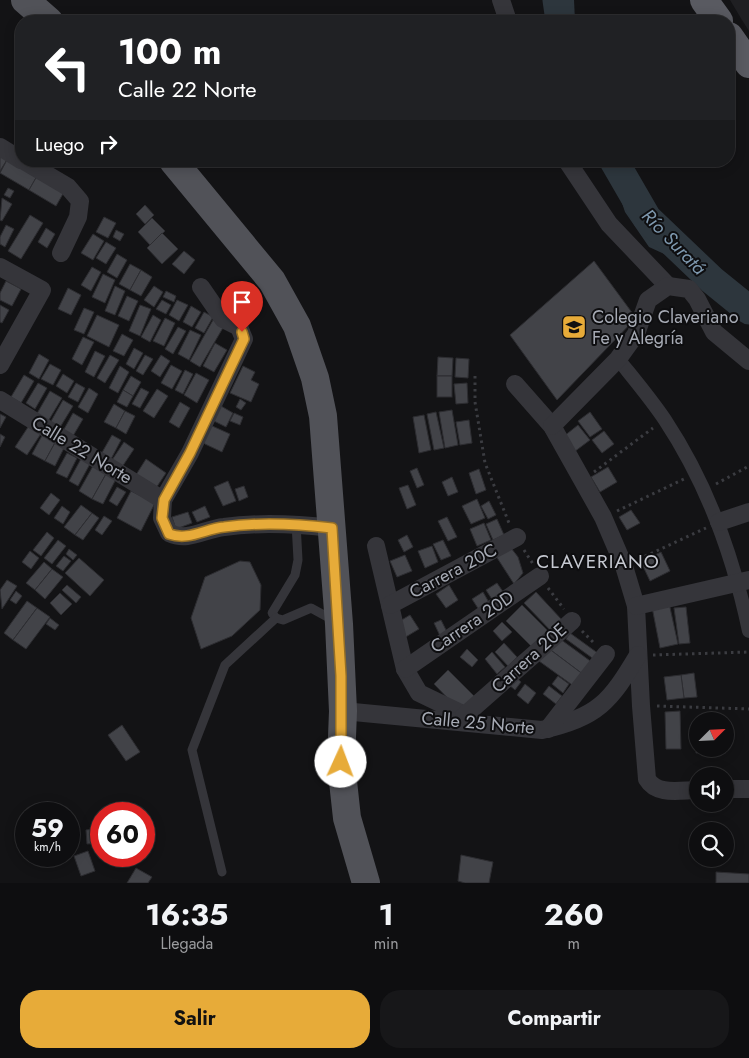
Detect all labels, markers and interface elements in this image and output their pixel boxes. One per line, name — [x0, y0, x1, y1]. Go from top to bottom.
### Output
text: 100 m — [118, 27, 221, 77]
icon: left — [35, 35, 100, 100]
text: Calle 22 Norte — [118, 73, 257, 105]
icon: right — [94, 130, 122, 158]
text: Luego — [35, 131, 84, 158]
water label: Río Suratá — [636, 203, 713, 281]
pin — [221, 281, 263, 332]
icon: arrive — [228, 288, 256, 316]
place label: Colegio Claveriano Fe y Alegría — [592, 304, 739, 351]
school or university icon: Colegio Claveriano Fe y Alegría — [561, 314, 587, 340]
street label: Calle 22 Norte — [27, 410, 137, 490]
street label: Carrera 20C — [405, 537, 501, 605]
district label: CLAVERIANO — [536, 548, 660, 575]
street label: Carrera 20D — [425, 584, 519, 660]
street label: Carrera 20E — [486, 617, 572, 699]
street label: Calle 25 Norte — [420, 705, 536, 741]
north arrow — [689, 712, 734, 758]
map controls — [689, 712, 734, 867]
position arrow — [314, 735, 366, 787]
button: sound — [689, 767, 734, 812]
speed limit sign: 60 — [90, 802, 155, 867]
text: 59 — [31, 810, 64, 846]
button: search — [689, 822, 734, 867]
text: km/h — [34, 838, 61, 856]
text: 16:35 — [145, 893, 228, 936]
text: 1 — [379, 893, 394, 936]
text: 260 — [544, 893, 604, 936]
text: Llegada — [160, 932, 213, 955]
text: min — [374, 932, 399, 955]
text: m — [568, 932, 580, 955]
button: Salir — [20, 990, 370, 1048]
button: Compartir — [380, 990, 729, 1048]

